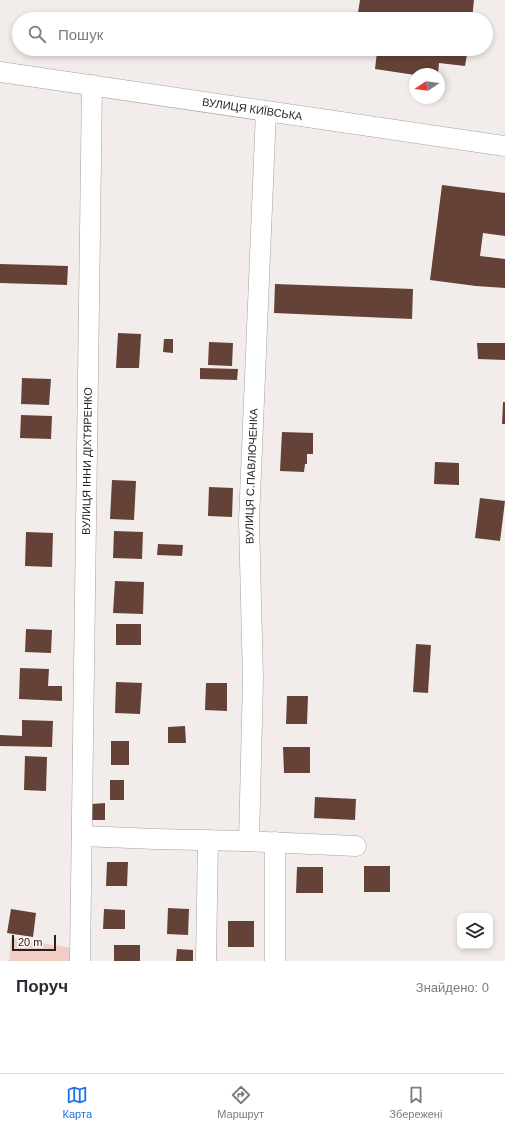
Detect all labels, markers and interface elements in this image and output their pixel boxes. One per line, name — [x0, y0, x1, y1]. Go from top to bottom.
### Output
search box — [12, 12, 493, 56]
icon: search — [26, 23, 48, 45]
text: Пошук — [58, 26, 103, 43]
north arrow — [409, 68, 445, 104]
street label: ВУЛИЦЯ КИЇВСЬКА — [201, 96, 304, 122]
street label: ВУЛИЦЯ ІННИ ДІХТЯРЕНКО — [80, 387, 94, 535]
street label: ВУЛИЦЯ С.ПАВЛЮЧЕНКА — [243, 407, 260, 544]
map controls — [457, 913, 493, 949]
button: layers — [457, 913, 493, 949]
scale bar — [12, 933, 56, 952]
text: 20 m — [18, 936, 42, 948]
text: Поруч — [16, 977, 68, 996]
text: Знайдено: 0 — [416, 980, 489, 995]
tab: Карта — [63, 1084, 92, 1120]
tab: Маршрут — [217, 1084, 264, 1120]
tab: Збережені — [389, 1084, 442, 1120]

